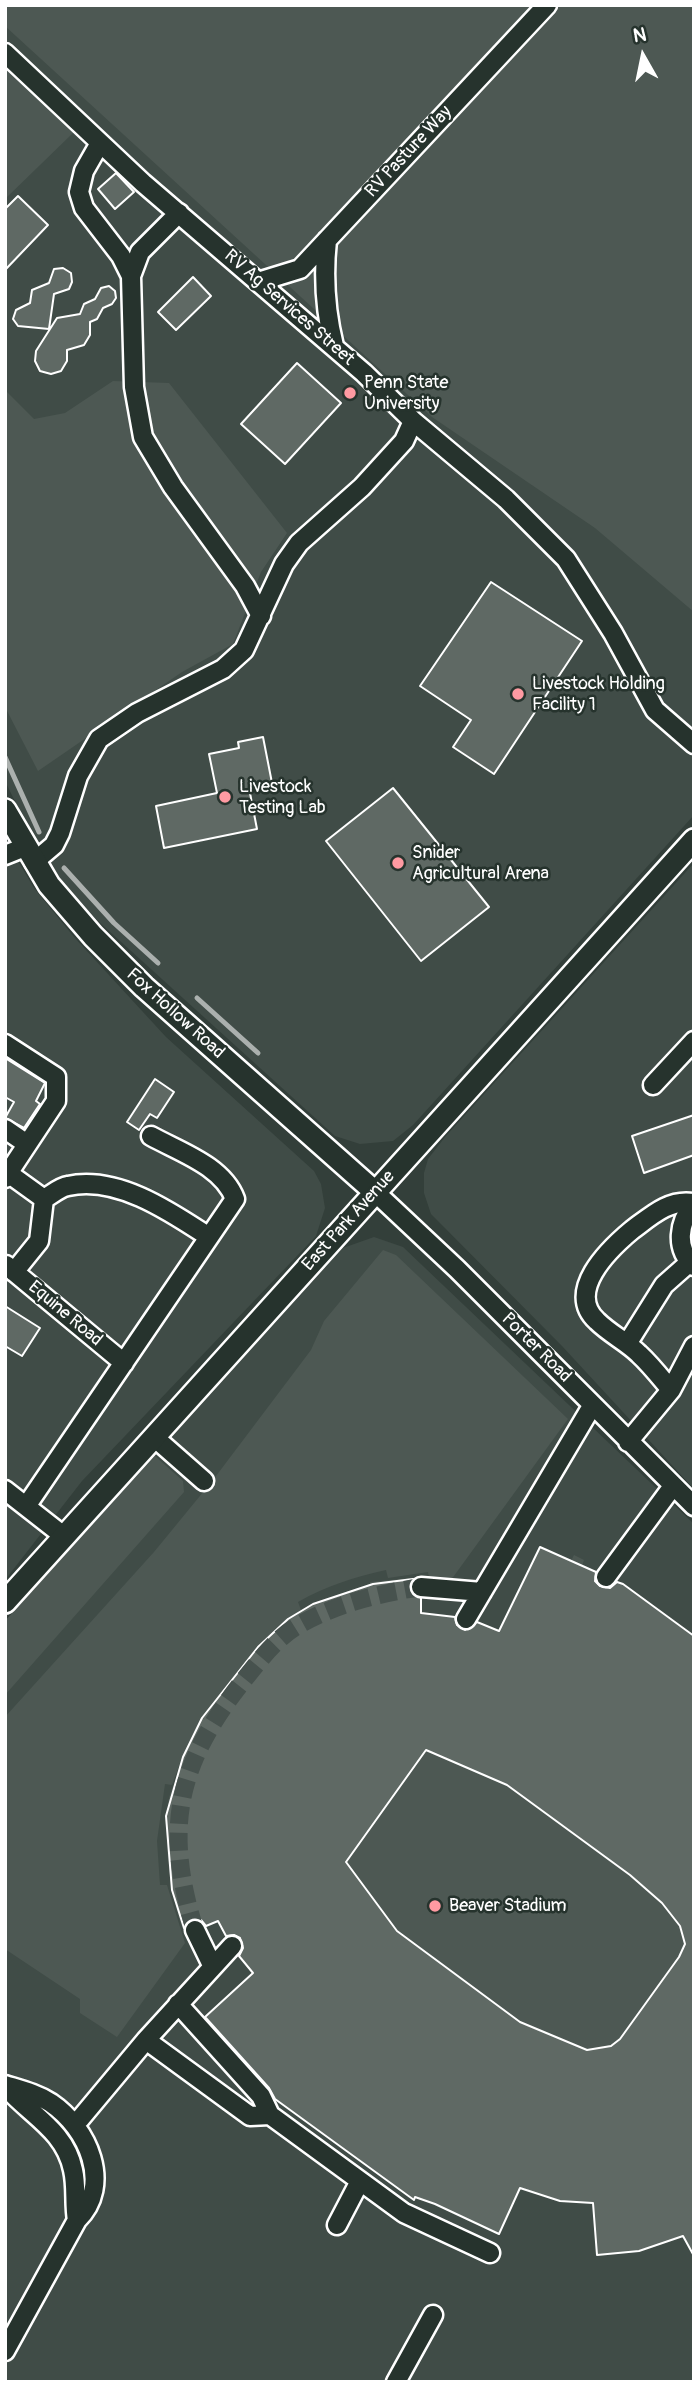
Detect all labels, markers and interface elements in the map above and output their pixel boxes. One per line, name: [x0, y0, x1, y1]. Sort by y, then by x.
north arrow: [608, 21, 678, 91]
text: N: [631, 22, 648, 48]
street label: RV Pasture Way: [361, 102, 457, 202]
street label: RV Ag Services Street: [219, 246, 359, 370]
place label: Penn State University: [364, 372, 448, 414]
marker: Penn State University: [342, 385, 358, 401]
place label: Livestock Holding Facility 1: [532, 673, 665, 716]
marker: Livestock Holding Facility 1: [510, 686, 526, 702]
place label: Livestock Testing Lab: [239, 776, 326, 818]
marker: Livestock Testing Lab: [217, 789, 233, 805]
place label: Snider Agricultural Arena: [412, 842, 549, 884]
marker: Snider Agricultural Arena: [390, 855, 406, 871]
street label: Fox Hollow Road: [121, 964, 229, 1064]
street label: East Park Avenue: [298, 1166, 400, 1276]
street label: Equine Road: [24, 1277, 106, 1351]
street label: Porter Road: [497, 1309, 575, 1387]
place label: Beaver Stadium: [449, 1895, 566, 1917]
marker: Beaver Stadium: [427, 1898, 443, 1914]

